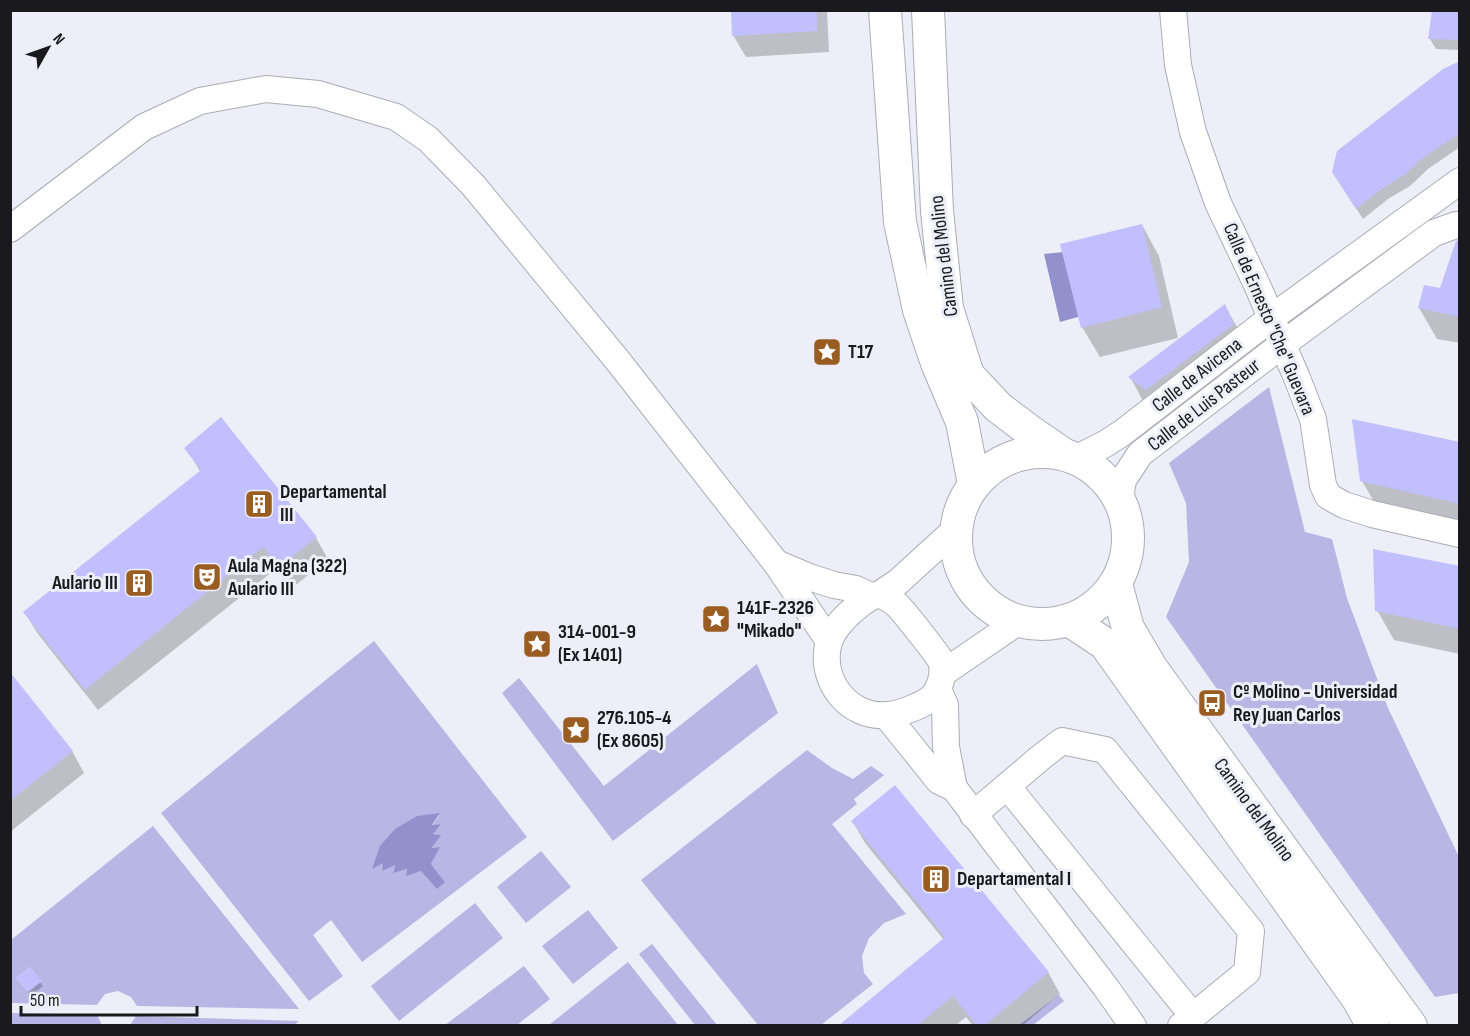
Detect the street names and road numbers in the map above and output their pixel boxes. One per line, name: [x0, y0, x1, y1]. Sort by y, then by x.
street label: Camino del Molino: [925, 194, 963, 318]
street label: Calle de Ernesto "Che" Guevara: [1218, 219, 1320, 419]
street label: Calle de Avicena: [1147, 333, 1247, 417]
street label: Calle de Luis Pasteur: [1143, 353, 1265, 456]
street label: Camino del Molino: [1208, 754, 1300, 866]

